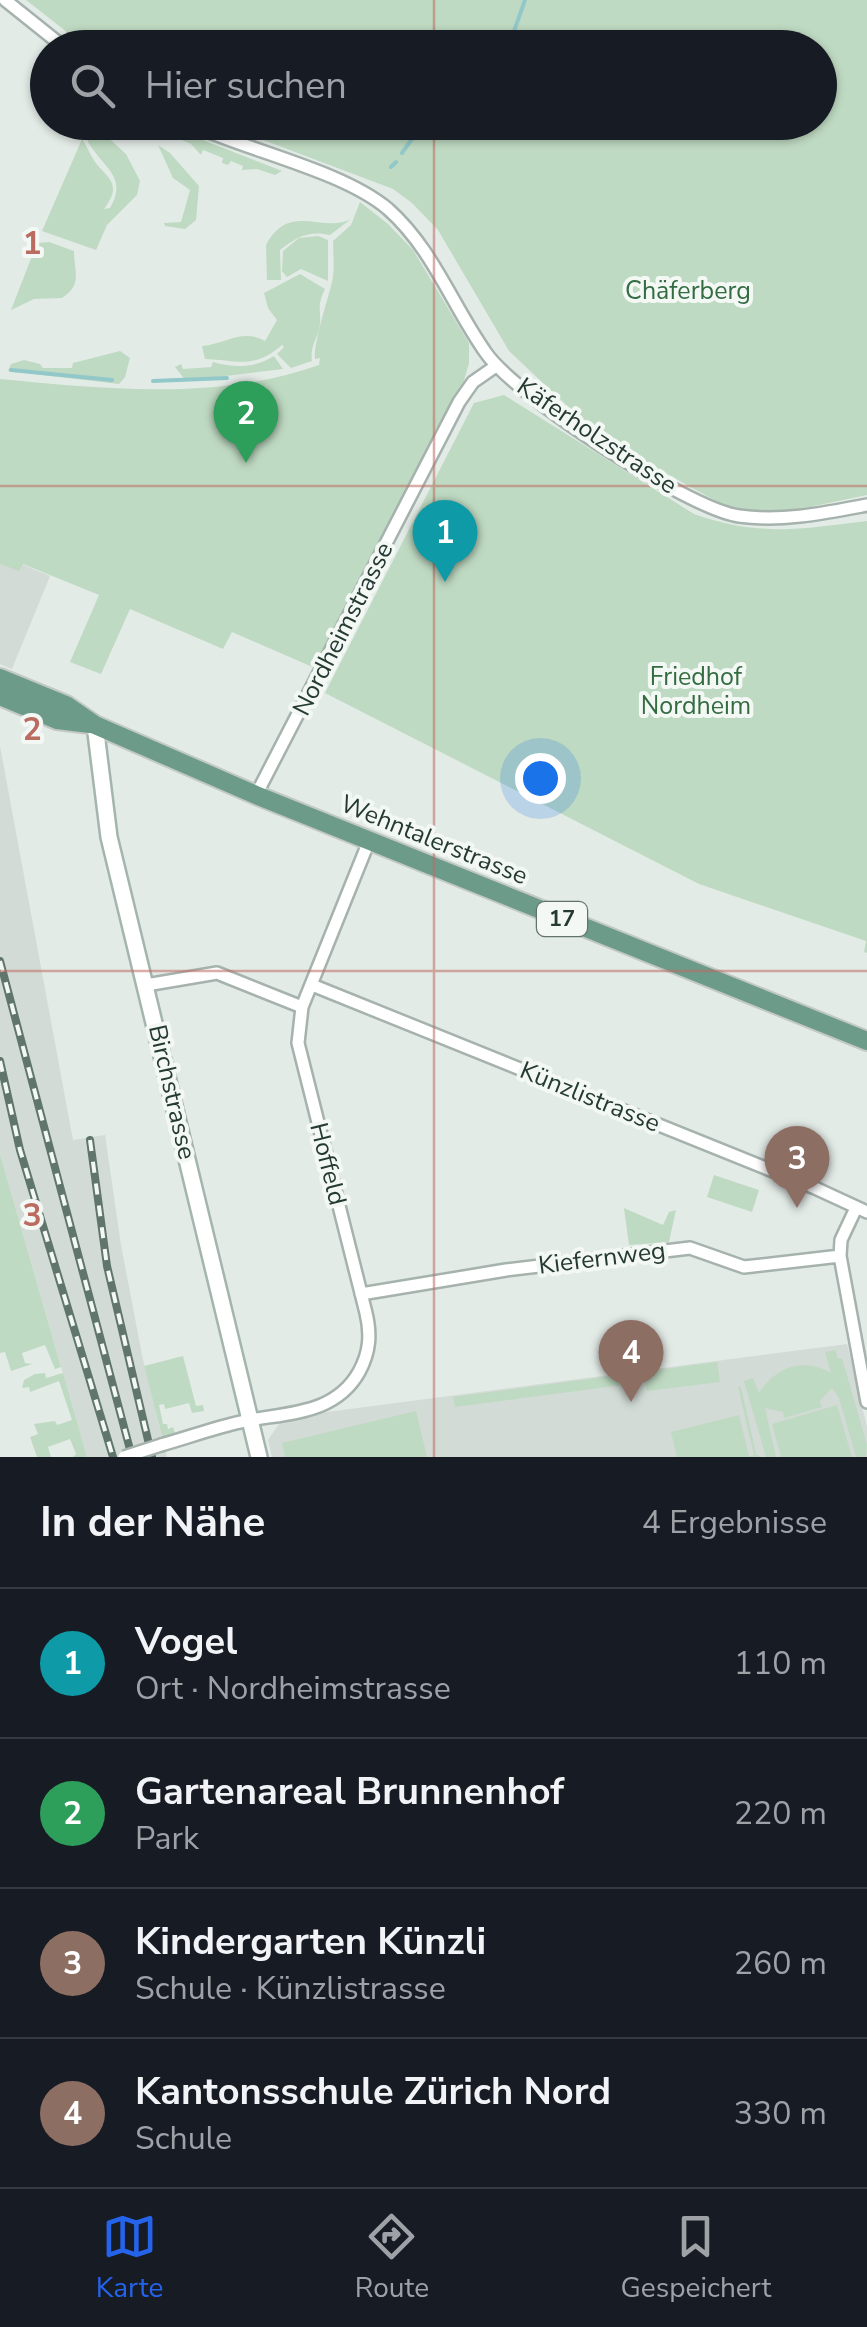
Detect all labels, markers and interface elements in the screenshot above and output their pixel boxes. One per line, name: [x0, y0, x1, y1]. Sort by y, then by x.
search box: [30, 30, 837, 140]
icon: search: [65, 58, 120, 113]
text: Hier suchen: [145, 60, 347, 111]
text: 1: [22, 222, 42, 265]
park label: Chäferberg: [625, 274, 751, 308]
street label: Käferholzstrasse: [510, 370, 684, 502]
pin: 2: [214, 380, 278, 463]
pin: 1: [412, 500, 478, 582]
street label: Nordheimstrasse: [285, 536, 401, 722]
park label: Friedhof Nordheim: [641, 660, 751, 723]
text: 2: [22, 708, 42, 751]
your location: [515, 753, 566, 804]
street label: Wehntalerstrasse: [335, 787, 533, 893]
road number: 17: [537, 902, 587, 936]
street label: Birchstrasse: [140, 1021, 204, 1163]
street label: Künzlistrasse: [515, 1053, 665, 1141]
street label: Hoffeld: [301, 1119, 355, 1209]
pin: 3: [764, 1126, 830, 1208]
text: 3: [22, 1194, 42, 1237]
street label: Kiefernweg: [536, 1233, 668, 1283]
pin: 4: [598, 1320, 664, 1402]
text: In der Nähe: [40, 1494, 265, 1551]
text: 4 Ergebnisse: [642, 1501, 827, 1544]
text: Vogel: [135, 1616, 237, 1667]
text: 1: [63, 1642, 82, 1685]
text: 110 m: [734, 1642, 827, 1685]
text: Ort · Nordheimstrasse: [135, 1667, 451, 1710]
text: Gartenareal Brunnenhof: [135, 1766, 564, 1817]
text: 2: [63, 1792, 82, 1835]
text: 220 m: [734, 1792, 827, 1835]
text: Park: [135, 1817, 199, 1860]
text: Kindergarten Künzli: [135, 1916, 486, 1967]
text: 3: [63, 1942, 82, 1985]
text: 260 m: [734, 1942, 827, 1985]
text: Schule · Künzlistrasse: [135, 1967, 446, 2010]
text: Kantonsschule Zürich Nord: [135, 2066, 611, 2117]
text: 4: [63, 2092, 82, 2135]
text: 330 m: [734, 2092, 827, 2135]
text: Schule: [135, 2117, 232, 2160]
tab: Karte: [96, 2209, 163, 2307]
tab: Route: [355, 2209, 429, 2307]
tab: Gespeichert: [621, 2209, 771, 2307]

